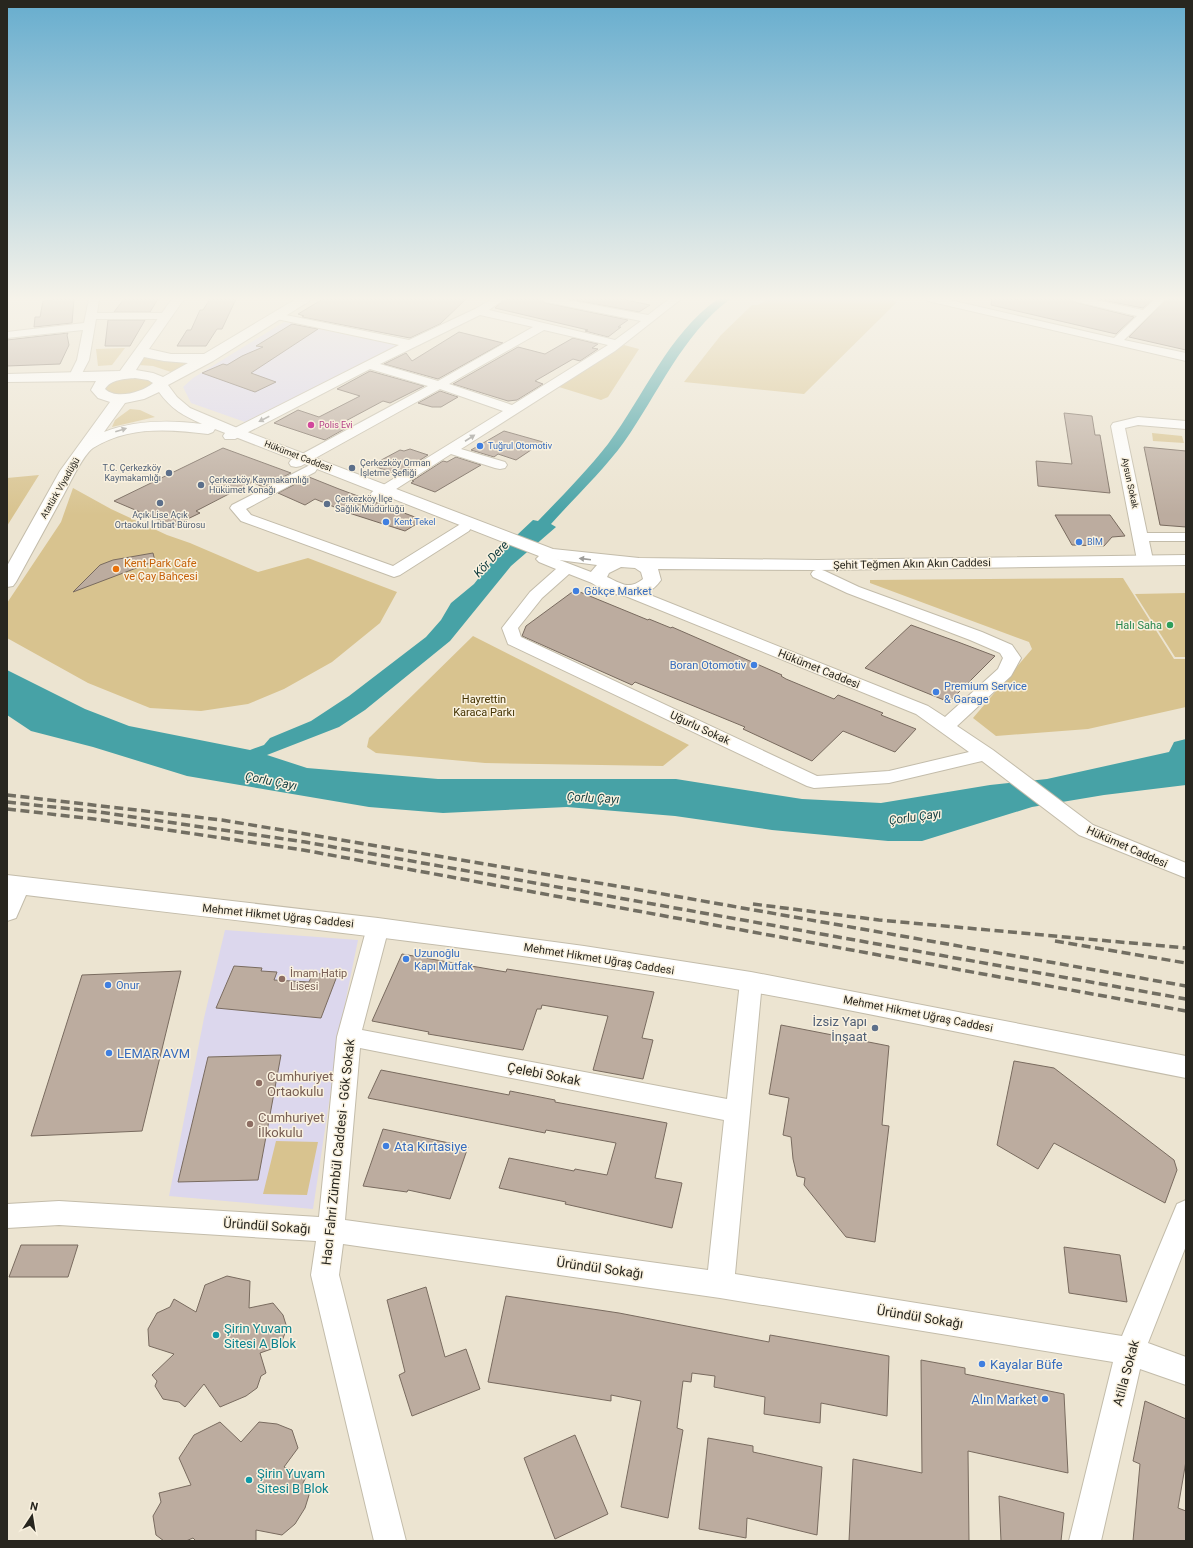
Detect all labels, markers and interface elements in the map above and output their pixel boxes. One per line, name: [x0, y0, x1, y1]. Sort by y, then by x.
one-way arrow: [258, 416, 270, 423]
marker: Polis Evi: [306, 420, 316, 430]
place label: Polis Evi: [319, 420, 353, 430]
one-way arrow: [115, 427, 127, 433]
one-way arrow: [464, 434, 476, 441]
street label: Hükümet Caddesi: [263, 439, 333, 473]
marker: Tuğrul Otomotiv: [475, 441, 485, 451]
place label: Tuğrul Otomotiv: [488, 441, 553, 451]
street label: Atatürk Viyadüğü: [39, 456, 81, 520]
street label: Aysun Sokak: [1120, 457, 1140, 510]
place label: Çerkezköy Orman İşletme Şefliği: [360, 458, 431, 478]
place label: T.C. Çerkezköy Kaymakamlığı: [102, 463, 162, 483]
marker: Çerkezköy Orman İşletme Şefliği: [347, 463, 357, 473]
marker: T.C. Çerkezköy Kaymakamlığı: [164, 468, 174, 478]
place label: Çerkezköy Kaymakamlığı Hükümet Konağı: [209, 475, 309, 495]
marker: Çerkezköy Kaymakamlığı Hükümet Konağı: [196, 480, 206, 490]
place label: Çerkezköy İlçe Sağlık Müdürlüğü: [335, 494, 405, 514]
marker: Açık Lise Açık Ortaokul İrtibat Bürosu: [155, 498, 165, 508]
marker: Çerkezköy İlçe Sağlık Müdürlüğü: [322, 499, 332, 509]
place label: Açık Lise Açık Ortaokul İrtibat Bürosu: [115, 510, 205, 530]
marker: Kent Tekel: [381, 517, 391, 527]
place label: Kent Tekel: [394, 517, 435, 527]
marker: BİM: [1074, 537, 1084, 547]
place label: BİM: [1087, 537, 1103, 547]
water label: Kör Dere: [471, 538, 511, 580]
one-way arrow: [578, 555, 591, 562]
street label: Şehit Teğmen Akın Akın Caddesi: [833, 556, 991, 572]
place label: Kent Park Cafe ve Çay Bahçesi: [124, 557, 198, 583]
marker: Kent Park Cafe ve Çay Bahçesi: [111, 564, 121, 574]
place label: Gökçe Market: [584, 585, 652, 598]
marker: Gökçe Market: [571, 586, 581, 596]
place label: Halı Saha: [1115, 619, 1162, 632]
marker: Halı Saha: [1165, 620, 1175, 630]
street label: Hükümet Caddesi: [776, 647, 862, 691]
place label: Boran Otomotiv: [670, 659, 747, 672]
marker: Boran Otomotiv: [749, 660, 759, 670]
place label: Premium Service & Garage: [944, 680, 1027, 706]
marker: Premium Service & Garage: [931, 687, 941, 697]
park label: Hayrettin Karaca Parkı: [453, 693, 515, 719]
street label: Uğurlu Sokak: [668, 708, 732, 748]
water label: Çorlu Çayı: [244, 769, 298, 793]
water label: Çorlu Çayı: [566, 790, 620, 806]
water label: Çorlu Çayı: [888, 806, 942, 828]
street label: Hükümet Caddesi: [1085, 823, 1169, 871]
street label: Mehmet Hikmet Uğraş Caddesi: [202, 902, 354, 930]
street label: Mehmet Hikmet Uğraş Caddesi: [523, 941, 675, 977]
place label: Uzunoğlu Kapı Mutfak: [414, 947, 474, 973]
marker: Uzunoğlu Kapı Mutfak: [401, 954, 411, 964]
place label: İmam Hatip Lisesi: [290, 967, 347, 993]
marker: İmam Hatip Lisesi: [277, 974, 287, 984]
place label: Onur: [116, 979, 140, 992]
marker: Onur: [103, 980, 113, 990]
street label: Mehmet Hikmet Uğraş Caddesi: [842, 993, 994, 1035]
place label: İzsiz Yapı İnşaat: [813, 1014, 867, 1044]
marker: İzsiz Yapı İnşaat: [870, 1023, 880, 1033]
street label: Hacı Fahri Zümbül Caddesi - Gök Sokak: [319, 1038, 357, 1266]
place label: LEMAR AVM: [117, 1046, 190, 1061]
marker: LEMAR AVM: [104, 1048, 114, 1058]
street label: Çelebi Sokak: [506, 1060, 582, 1089]
place label: Cumhuriyet Ortaokulu: [267, 1069, 333, 1099]
marker: Cumhuriyet Ortaokulu: [254, 1078, 264, 1088]
place label: Cumhuriyet İlkokulu: [258, 1110, 324, 1140]
marker: Cumhuriyet İlkokulu: [245, 1119, 255, 1129]
place label: Ata Kırtasiye: [394, 1139, 467, 1154]
marker: Ata Kırtasiye: [381, 1141, 391, 1151]
street label: Üründül Sokağı: [223, 1215, 311, 1237]
street label: Üründül Sokağı: [556, 1254, 644, 1282]
street label: Üründül Sokağı: [876, 1303, 964, 1331]
place label: Şirin Yuvam Sitesi A Blok: [224, 1321, 297, 1351]
marker: Şirin Yuvam Sitesi A Blok: [211, 1330, 221, 1340]
street label: Atilla Sokak: [1110, 1338, 1142, 1408]
place label: Kayalar Büfe: [990, 1357, 1063, 1372]
marker: Kayalar Büfe: [977, 1359, 987, 1369]
place label: Alın Market: [971, 1392, 1037, 1407]
marker: Alın Market: [1040, 1394, 1050, 1404]
place label: Şirin Yuvam Sitesi B Blok: [257, 1466, 329, 1496]
marker: Şirin Yuvam Sitesi B Blok: [244, 1475, 254, 1485]
north arrow: [12, 1496, 52, 1536]
text: N: [29, 1500, 39, 1514]

